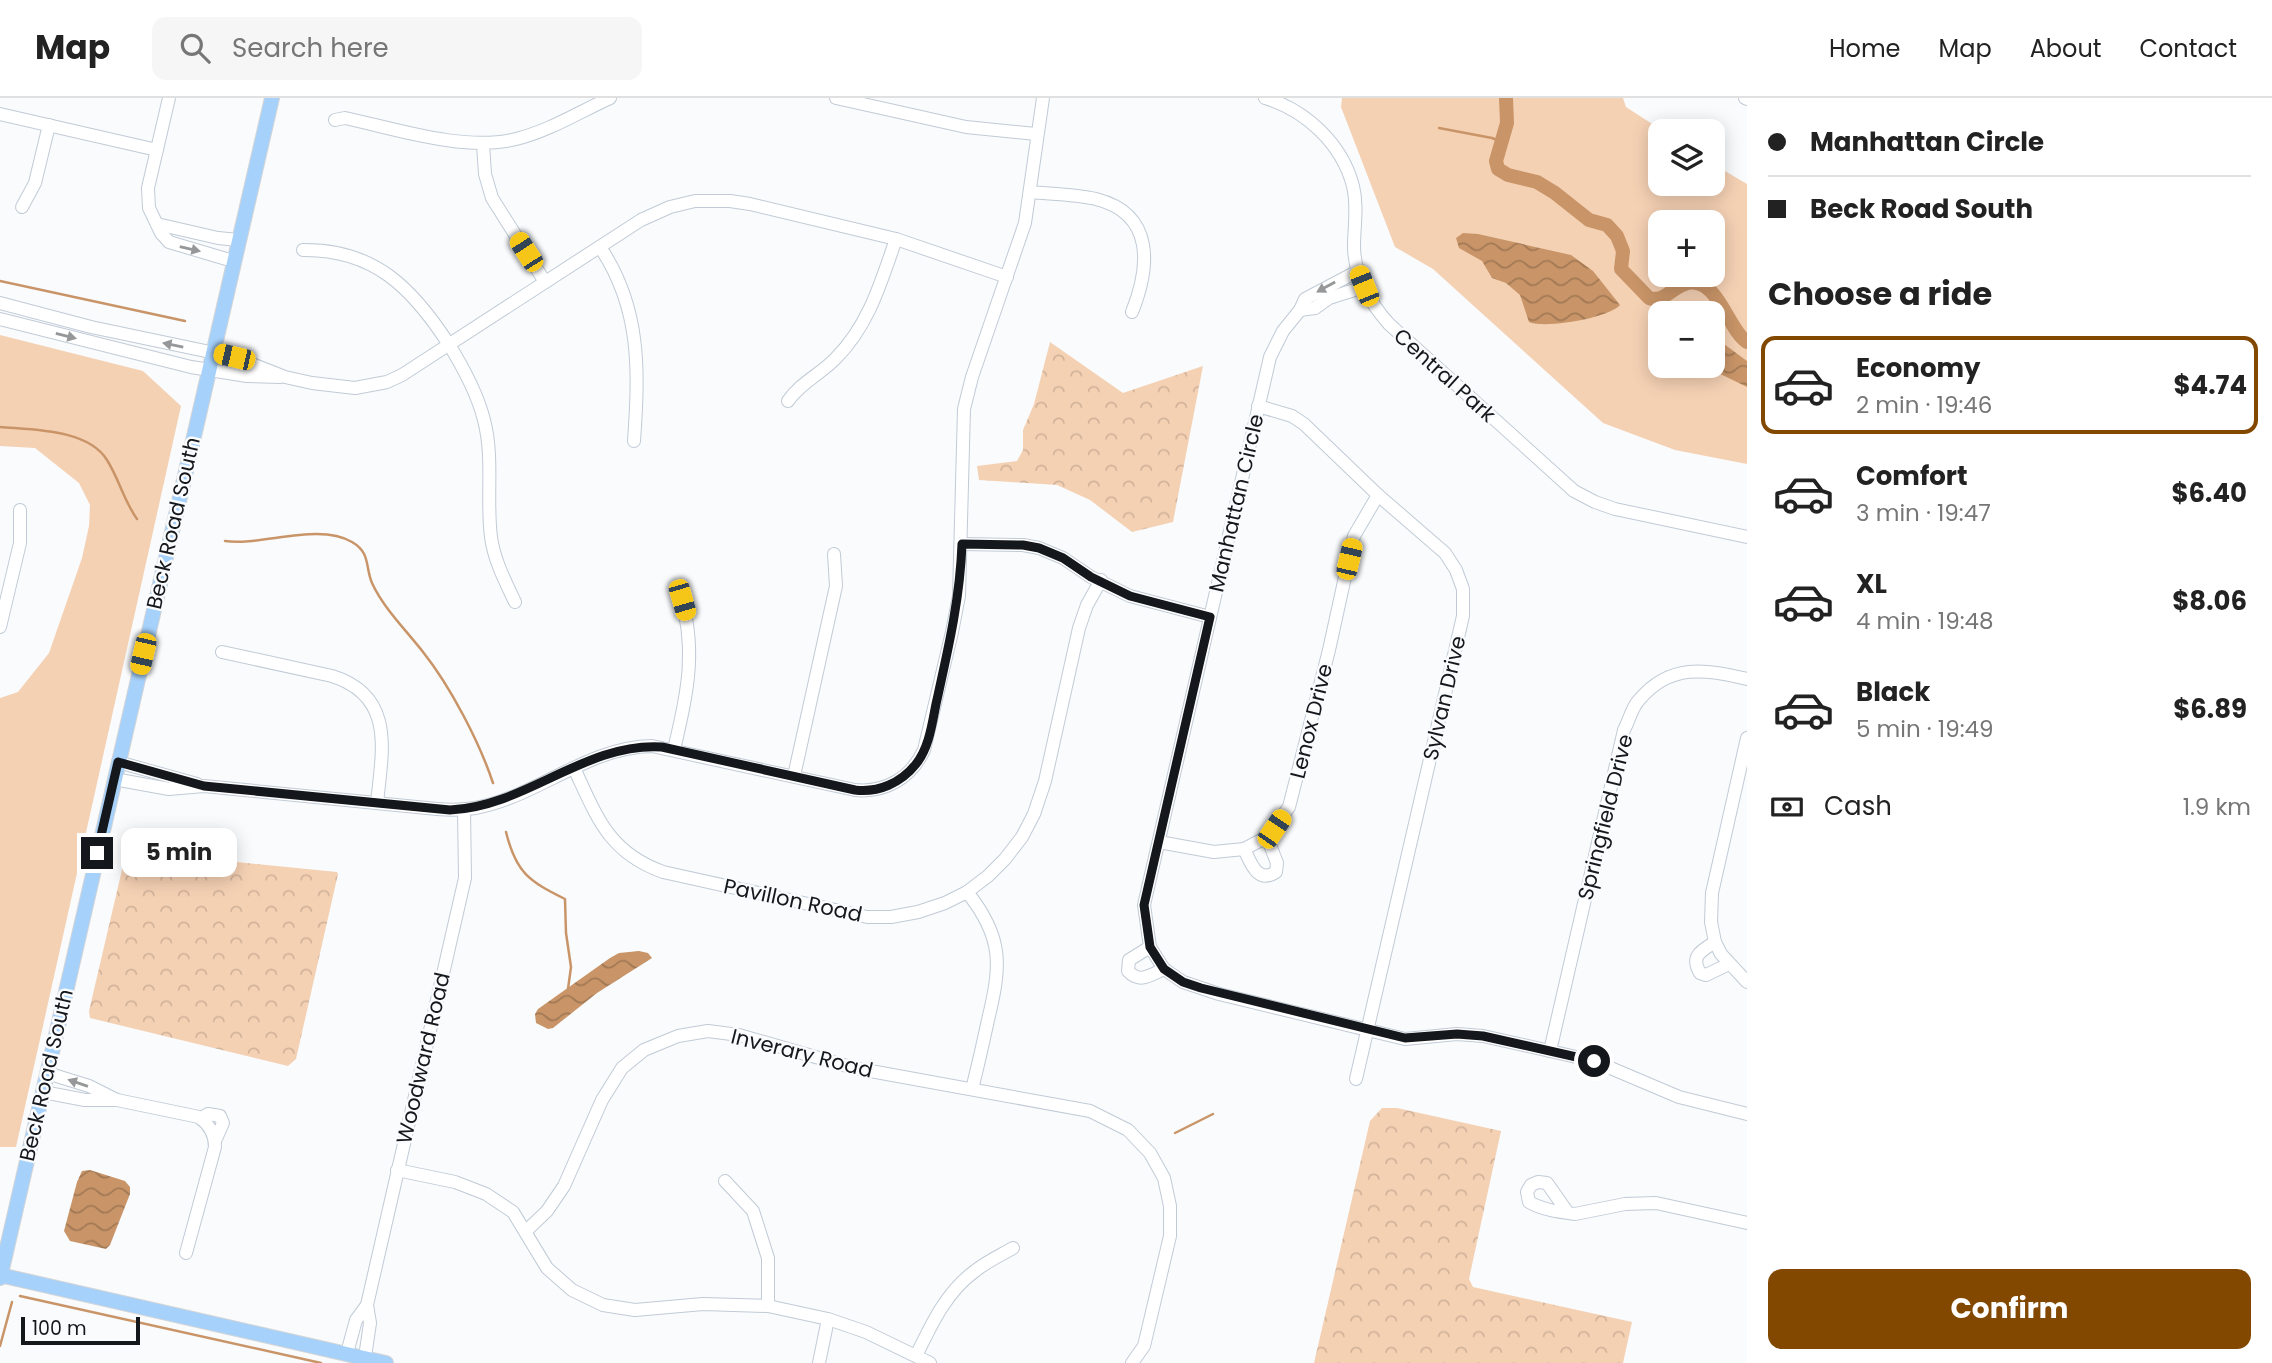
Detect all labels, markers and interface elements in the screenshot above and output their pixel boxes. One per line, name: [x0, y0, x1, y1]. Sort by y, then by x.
search box: [152, 17, 642, 80]
text: Map: [35, 24, 110, 71]
icon: search: [176, 29, 214, 67]
text: Search here: [232, 30, 389, 66]
text: Home: [1829, 32, 1901, 65]
text: Map: [1939, 32, 1992, 65]
text: About: [2030, 32, 2101, 65]
text: Contact: [2139, 32, 2237, 65]
map controls: [1648, 119, 1725, 378]
button: layers: [1648, 119, 1725, 196]
text: Manhattan Circle: [1810, 124, 2044, 160]
text: Beck Road South: [1810, 191, 2033, 227]
button: +: [1648, 210, 1725, 287]
car: [506, 229, 547, 275]
one-way arrow: [179, 244, 201, 255]
car: [1347, 263, 1382, 309]
text: Choose a ride: [1768, 271, 1992, 316]
one-way arrow: [1316, 281, 1335, 293]
button: −: [1648, 301, 1725, 378]
street label: Central Park: [1388, 321, 1502, 429]
one-way arrow: [55, 331, 77, 342]
one-way arrow: [162, 339, 184, 350]
car: [212, 342, 257, 372]
text: Economy: [1856, 350, 1980, 386]
icon: car: [1772, 354, 1835, 417]
text: $4.74: [2173, 367, 2247, 403]
text: 2 min · 19:46: [1856, 389, 1992, 421]
street label: Manhattan Circle: [1201, 411, 1271, 595]
street label: Beck Road South: [139, 434, 207, 612]
text: Comfort: [1856, 458, 1968, 494]
icon: car: [1772, 462, 1835, 525]
text: $6.40: [2171, 475, 2247, 511]
text: 3 min · 19:47: [1856, 497, 1991, 529]
car: [1335, 536, 1364, 582]
text: XL: [1856, 566, 1887, 602]
icon: car: [1772, 570, 1835, 633]
car: [667, 577, 698, 623]
text: $8.06: [2172, 583, 2247, 619]
text: 4 min · 19:48: [1856, 605, 1994, 637]
car: [129, 631, 158, 677]
street label: Sylvan Drive: [1416, 633, 1472, 763]
street label: Lenox Drive: [1283, 661, 1339, 781]
text: Black: [1856, 674, 1930, 710]
icon: car: [1772, 678, 1835, 741]
text: $6.89: [2173, 691, 2247, 727]
text: 5 min · 19:49: [1856, 713, 1994, 745]
street label: Springfield Drive: [1570, 731, 1640, 903]
icon: cash: [1768, 788, 1806, 826]
text: Cash: [1824, 788, 1892, 824]
text: 1.9 km: [2183, 791, 2251, 823]
car: [1254, 806, 1295, 852]
callout: 5 min: [122, 828, 237, 878]
text: 5 min: [146, 836, 212, 868]
route end: [81, 837, 113, 869]
street label: Pavillon Road: [721, 871, 865, 929]
street label: Woodward Road: [389, 969, 457, 1147]
street label: Beck Road South: [12, 986, 80, 1164]
street label: Inverary Road: [728, 1021, 876, 1085]
route start: [1578, 1045, 1610, 1077]
one-way arrow: [67, 1077, 88, 1088]
button: Confirm: [1768, 1269, 2251, 1349]
scale bar: [21, 1314, 140, 1346]
text: 100 m: [32, 1315, 87, 1342]

